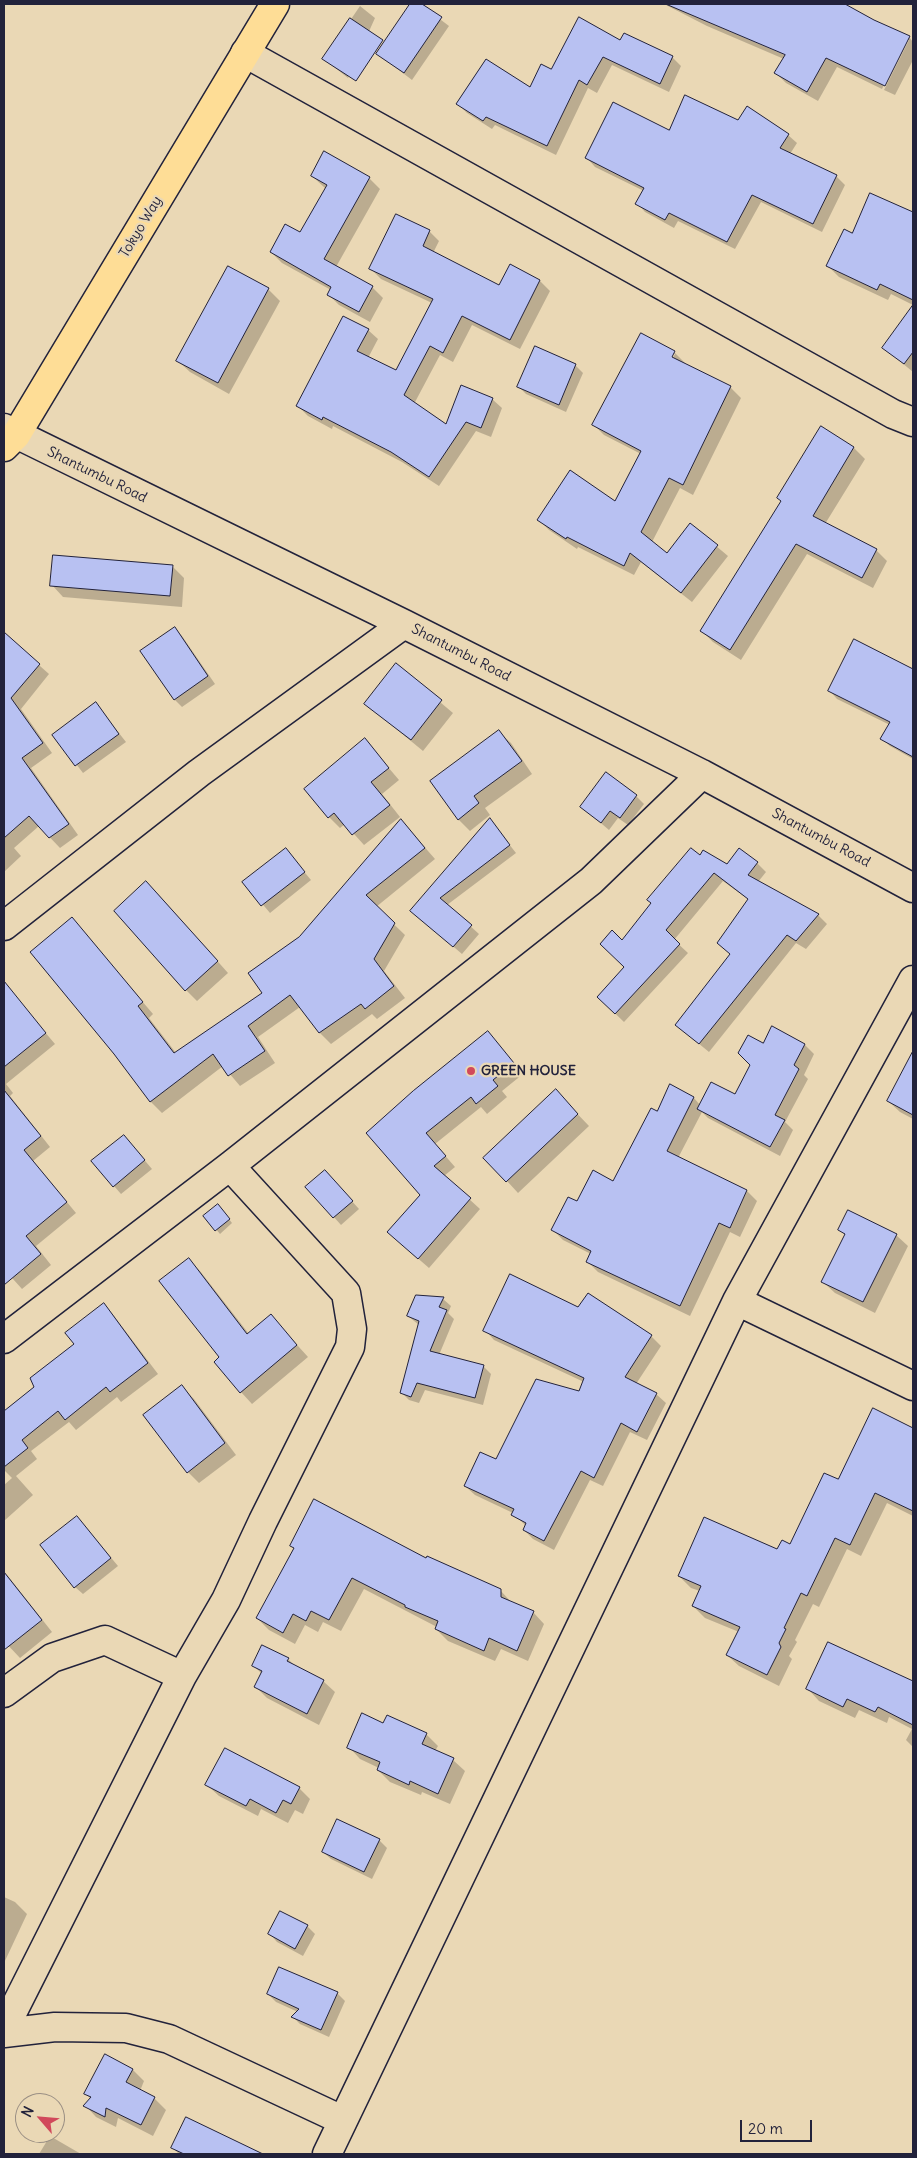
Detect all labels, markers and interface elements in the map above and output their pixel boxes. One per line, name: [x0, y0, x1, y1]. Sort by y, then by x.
street label: Tokyo Way: [116, 193, 166, 261]
street label: Shantumbu Road: [44, 444, 150, 506]
street label: Shantumbu Road: [409, 621, 513, 685]
street label: Shantumbu Road: [769, 805, 873, 871]
place label: GREEN HOUSE: [481, 1063, 576, 1079]
marker: GREEN HOUSE: [465, 1065, 477, 1077]
north arrow: [15, 2093, 65, 2143]
text: N: [17, 2103, 38, 2120]
scale bar: [742, 2110, 814, 2142]
text: 20 m: [748, 2119, 783, 2138]

